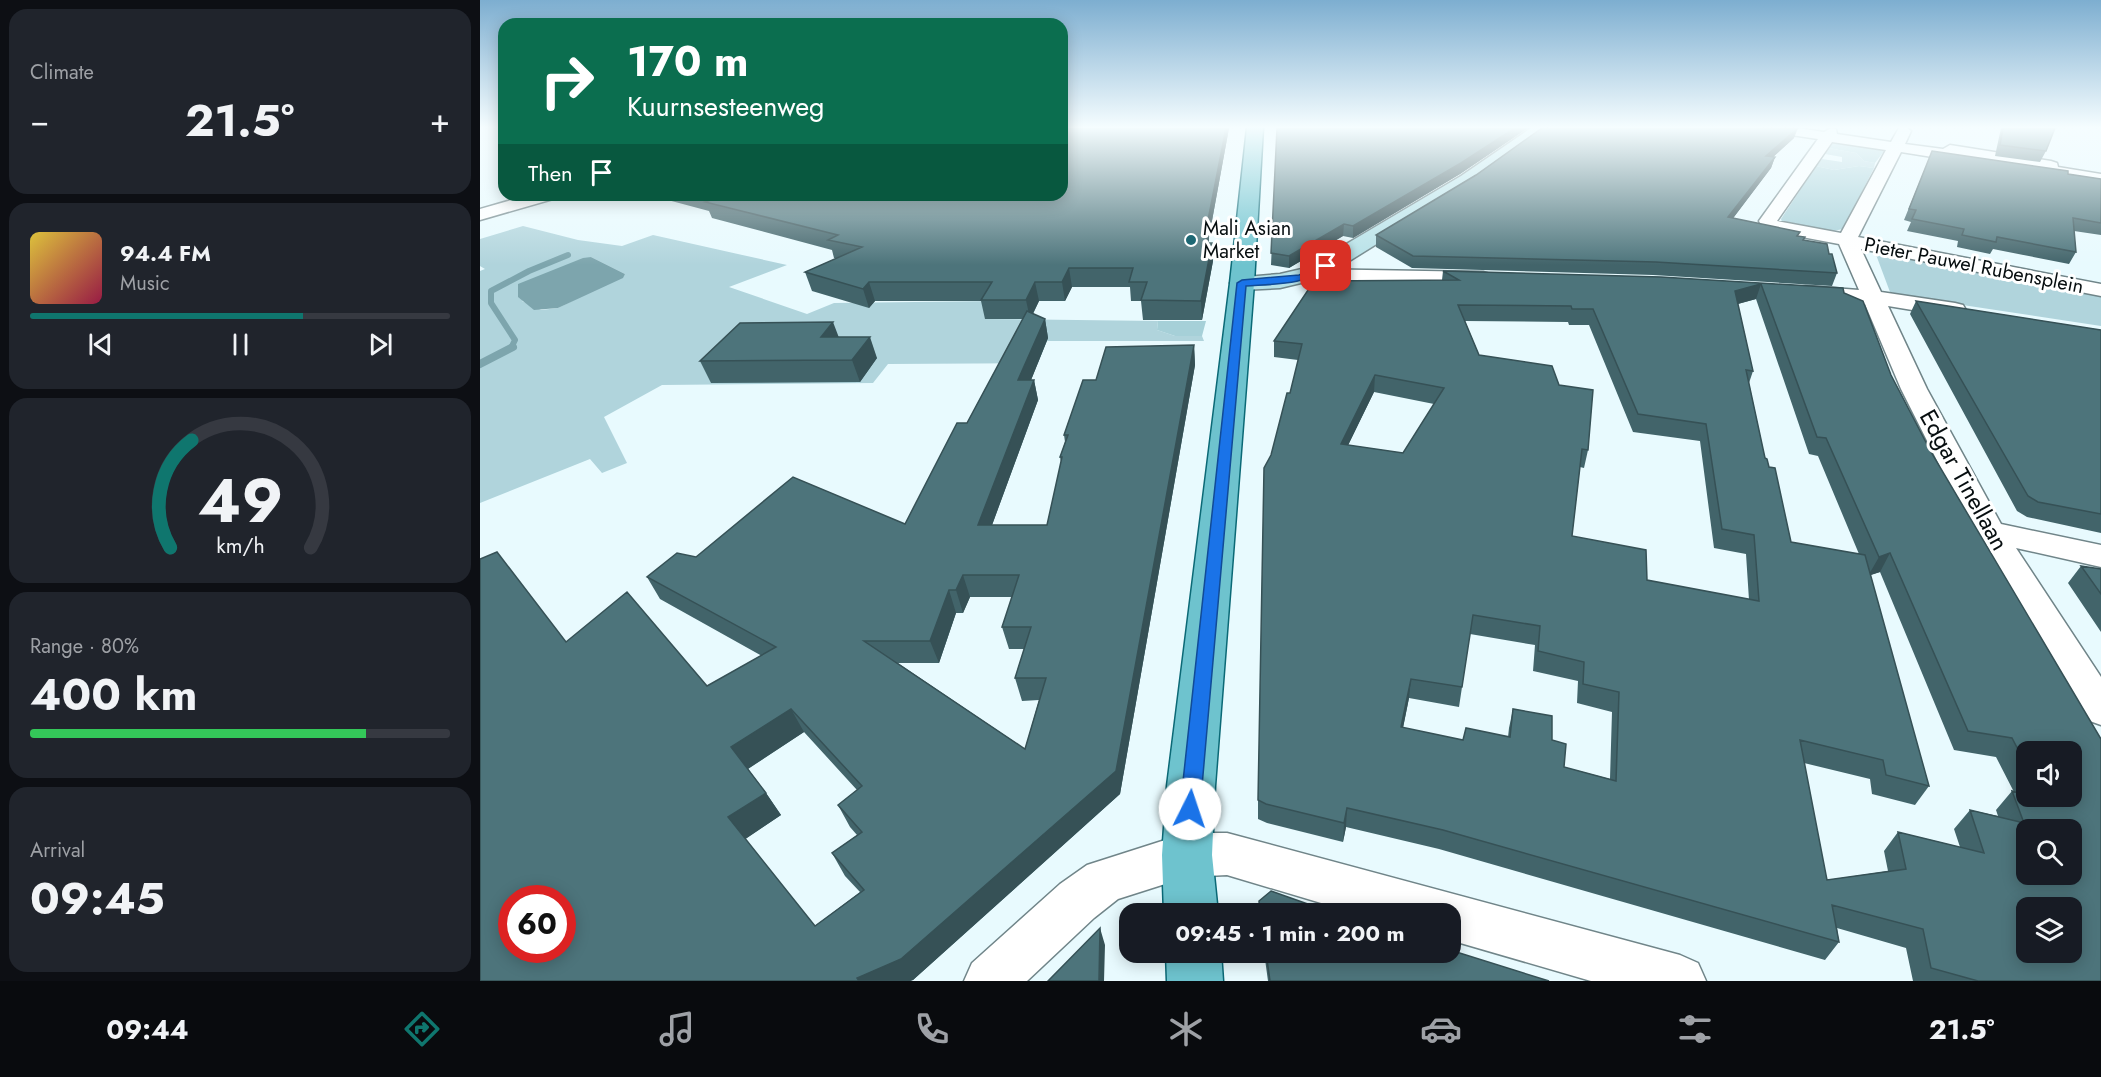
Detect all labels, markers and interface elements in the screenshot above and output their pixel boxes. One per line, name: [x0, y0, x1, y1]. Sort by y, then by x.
text: 170 m: [627, 31, 749, 92]
icon: right: [528, 42, 606, 120]
text: Climate: [30, 58, 94, 87]
text: Kuurnsesteenweg: [627, 87, 824, 126]
text: 21.5°: [185, 88, 294, 153]
text: −: [30, 97, 49, 144]
text: +: [430, 97, 450, 144]
icon: arrive: [585, 156, 618, 189]
text: Then: [528, 157, 573, 189]
place label: Mali Asian Market: [1203, 214, 1291, 266]
street label: Pieter Pauwel Rubensplein: [1862, 230, 2086, 301]
marker: Mali Asian Market: [1184, 233, 1198, 247]
text: 94.4 FM: [120, 237, 211, 269]
pin: [1300, 240, 1351, 291]
icon: arrive: [1309, 249, 1342, 282]
text: Music: [120, 269, 170, 298]
icon: previous: [84, 328, 117, 361]
icon: pause: [224, 328, 257, 361]
icon: next: [364, 328, 397, 361]
street label: Edgar Tinellaan: [1911, 403, 2018, 557]
text: 49: [197, 455, 283, 545]
text: km/h: [216, 530, 264, 561]
text: Range · 80%: [30, 632, 139, 661]
text: 400 km: [30, 662, 197, 727]
map controls: [2016, 741, 2082, 963]
button: sound: [2016, 741, 2082, 807]
position arrow: [1158, 777, 1222, 841]
button: search: [2016, 819, 2082, 885]
text: Arrival: [30, 836, 85, 865]
text: 09:45: [30, 866, 165, 931]
speed limit sign: 60: [498, 885, 576, 963]
button: layers: [2016, 897, 2082, 963]
text: 09:45 · 1 min · 200 m: [1175, 917, 1405, 949]
icon: directions: [401, 1008, 443, 1050]
icon: music: [656, 1008, 698, 1050]
icon: phone: [911, 1008, 953, 1050]
icon: climate: [1165, 1008, 1207, 1050]
icon: car: [1420, 1008, 1462, 1050]
icon: filters: [1674, 1008, 1716, 1050]
text: 09:44: [106, 1010, 189, 1049]
text: 21.5°: [1929, 1010, 1995, 1049]

